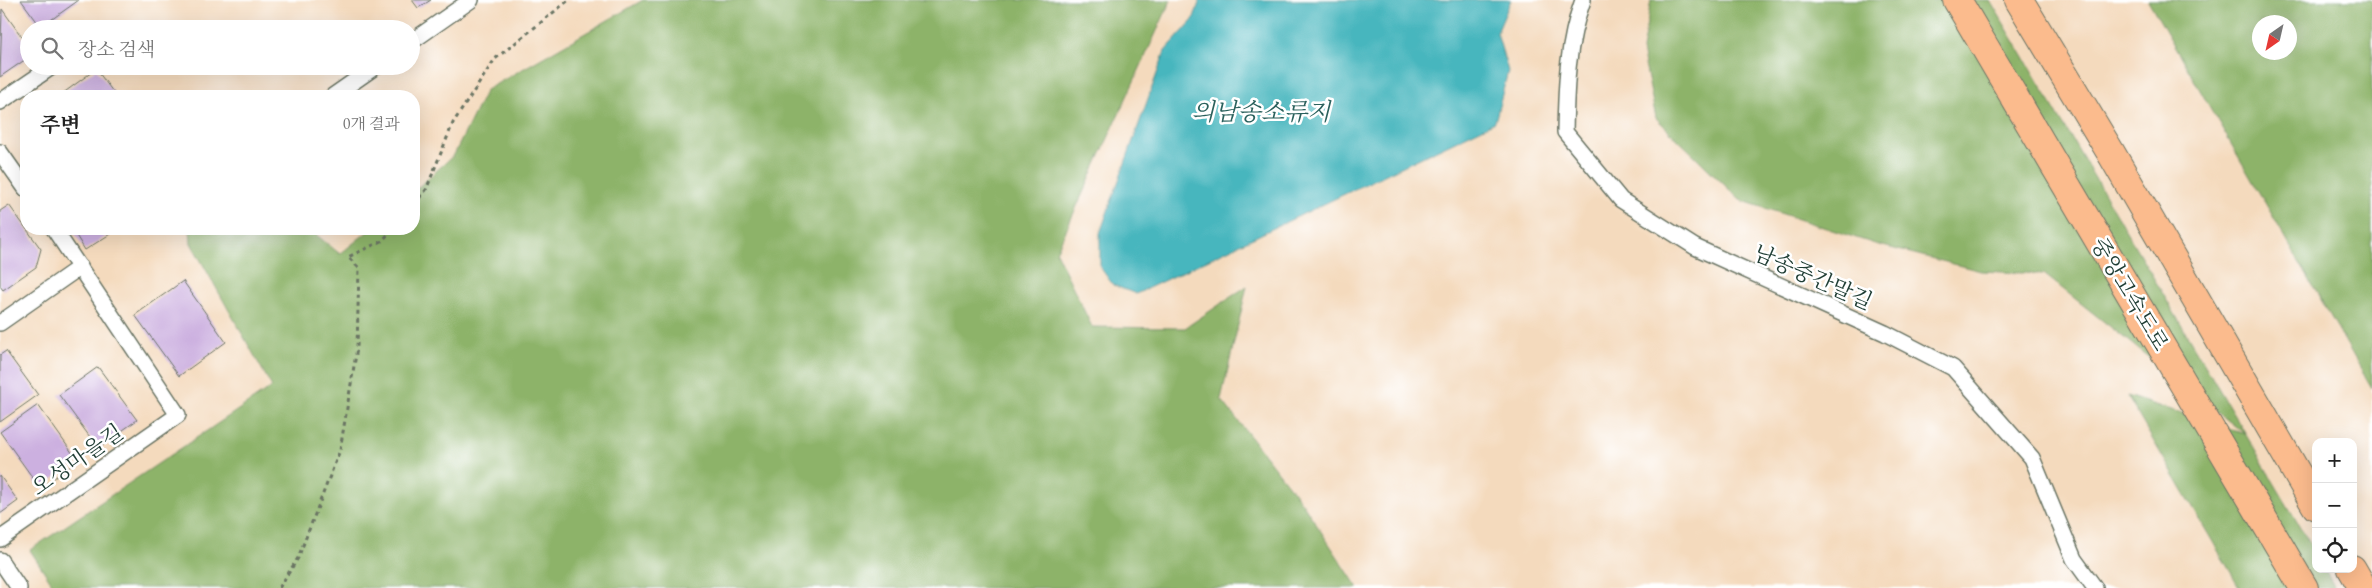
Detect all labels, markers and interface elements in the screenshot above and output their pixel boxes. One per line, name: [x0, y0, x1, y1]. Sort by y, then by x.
north arrow: [2252, 15, 2297, 60]
search box: [20, 20, 420, 75]
icon: search: [38, 34, 66, 62]
text: 장소 검색: [78, 37, 155, 62]
water label: 의남송소류지: [1191, 96, 1332, 127]
text: 주변: [40, 111, 81, 138]
text: 0개 결과: [343, 113, 400, 134]
street label: 중앙고속도로: [2085, 232, 2175, 356]
street label: 남송중간말길: [1749, 238, 1877, 316]
street label: 오성마을길: [25, 418, 129, 502]
map controls: [2312, 438, 2357, 573]
button: +: [2312, 438, 2357, 483]
button: −: [2312, 483, 2357, 528]
button: locate: [2312, 528, 2357, 573]

